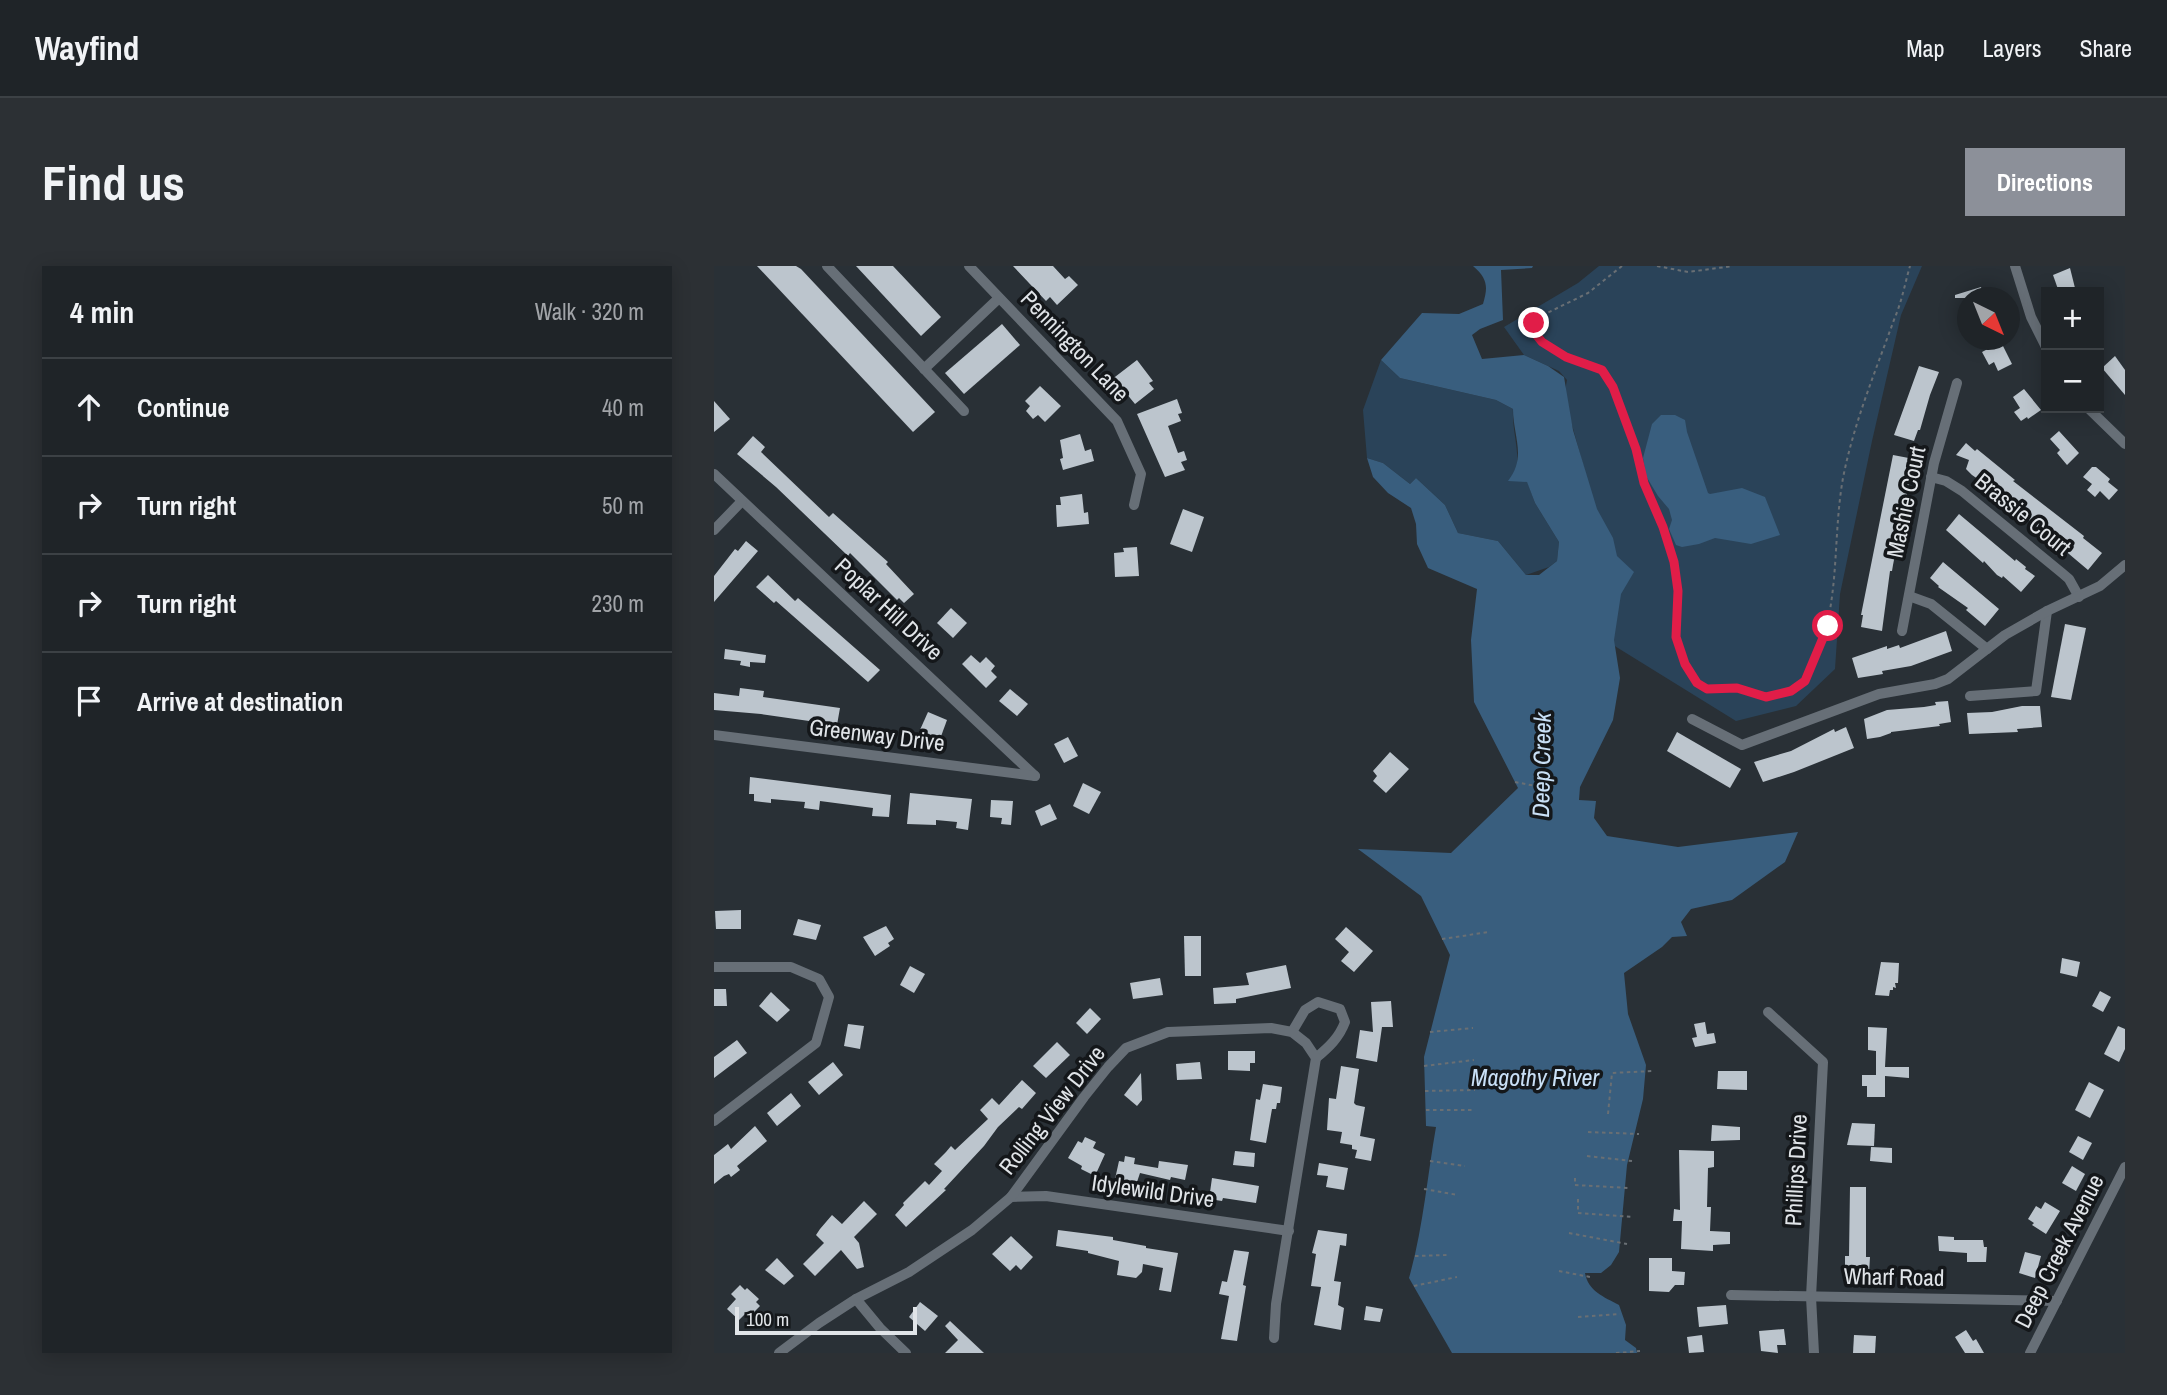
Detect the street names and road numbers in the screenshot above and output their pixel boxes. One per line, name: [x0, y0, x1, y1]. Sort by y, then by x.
street label: Pennington Lane: [1014, 283, 1136, 408]
street label: Mashie Court: [1879, 443, 1932, 560]
street label: Brassie Court: [1969, 465, 2078, 562]
street label: Poplar Hill Drive: [829, 550, 950, 667]
street label: Greenway Drive: [808, 711, 947, 758]
street label: Rolling View Drive: [991, 1039, 1112, 1181]
street label: Phillips Drive: [1777, 1113, 1814, 1227]
street label: Idylewild Drive: [1090, 1167, 1216, 1214]
street label: Deep Creek Avenue: [2006, 1169, 2111, 1333]
street label: Wharf Road: [1843, 1260, 1945, 1293]

